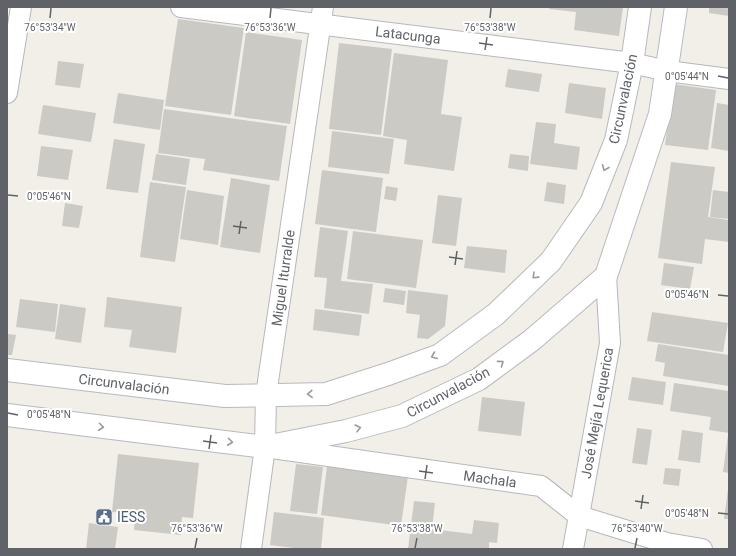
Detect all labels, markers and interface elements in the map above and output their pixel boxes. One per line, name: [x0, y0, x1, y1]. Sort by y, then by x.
text: 76°53'34"W: [24, 22, 76, 33]
text: 76°53'36"W: [244, 22, 296, 33]
text: 76°53'38"W: [464, 22, 516, 33]
street label: Latacunga: [374, 23, 442, 47]
street label: Circunvalación: [606, 53, 640, 145]
text: 0°05'44"N: [665, 71, 709, 82]
one-way arrow: [602, 164, 610, 171]
text: 0°05'46"N: [27, 191, 71, 202]
street label: Miguel Iturralde: [268, 229, 298, 327]
one-way arrow: [532, 271, 540, 279]
text: 0°05'46"N: [665, 289, 709, 300]
street label: José Mejía Lequerica: [578, 346, 616, 480]
one-way arrow: [431, 352, 438, 360]
one-way arrow: [496, 361, 503, 368]
street label: Circunvalación: [404, 363, 492, 421]
street label: Circunvalación: [78, 370, 170, 398]
one-way arrow: [307, 390, 313, 398]
text: 0°05'48"N: [27, 409, 71, 420]
one-way arrow: [98, 422, 104, 431]
one-way arrow: [355, 424, 361, 432]
one-way arrow: [227, 438, 233, 447]
street label: Machala: [462, 467, 518, 491]
public building icon: IESS: [94, 507, 114, 527]
text: 0°05'48"N: [665, 508, 709, 519]
place label: IESS: [117, 509, 145, 525]
text: 76°53'36"W: [171, 523, 223, 534]
text: 76°53'38"W: [391, 523, 443, 534]
text: 76°53'40"W: [611, 523, 663, 534]

